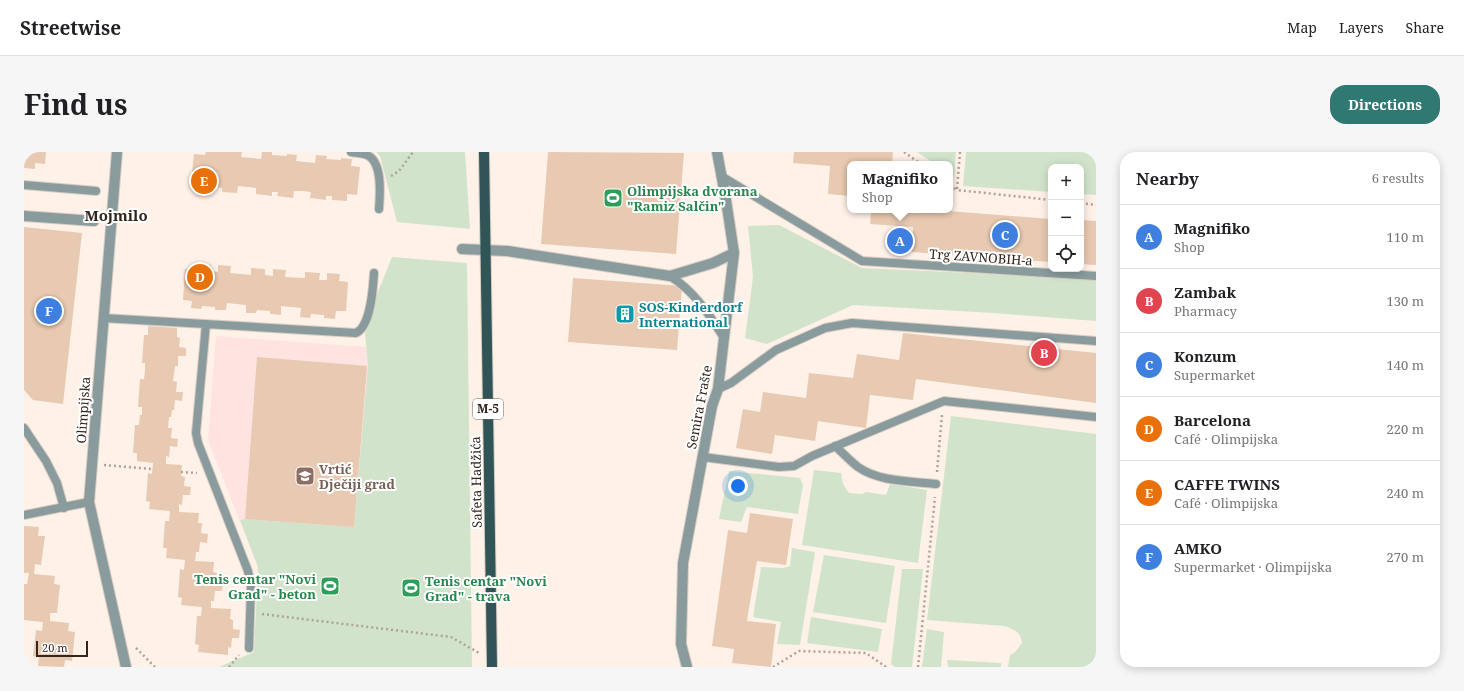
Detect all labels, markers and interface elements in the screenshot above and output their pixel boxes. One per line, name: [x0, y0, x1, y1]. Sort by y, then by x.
text: Streetwise: [20, 15, 121, 41]
text: Map: [1287, 18, 1317, 37]
text: Layers: [1339, 18, 1384, 37]
text: Share: [1406, 18, 1444, 37]
text: Find us: [24, 85, 128, 123]
button: Directions: [1330, 85, 1440, 124]
popup: [847, 161, 953, 213]
map controls: [1048, 164, 1084, 272]
button: +: [1048, 164, 1084, 200]
pin: E: [191, 166, 217, 196]
text: Nearby: [1136, 167, 1199, 190]
text: Magnifiko: [862, 168, 938, 188]
text: 6 results: [1372, 169, 1424, 187]
place label: Olimpijska dvorana "Ramiz Salčin": [627, 182, 758, 215]
sports icon: Olimpijska dvorana "Ramiz Salčin": [602, 187, 624, 209]
text: Shop: [862, 188, 893, 206]
button: −: [1048, 200, 1084, 236]
district label: Mojmilo: [84, 205, 148, 225]
text: Magnifiko: [1174, 218, 1250, 238]
pin: C: [992, 220, 1018, 250]
pin: A: [887, 226, 913, 256]
text: A: [1144, 228, 1154, 246]
text: 110 m: [1387, 228, 1424, 246]
button: locate: [1048, 236, 1084, 272]
text: Shop: [1174, 238, 1205, 256]
street label: Trg ZAVNOBIH-a: [929, 244, 1033, 270]
pin: D: [187, 262, 213, 292]
text: Zambak: [1174, 282, 1236, 302]
text: B: [1145, 292, 1153, 310]
text: 130 m: [1387, 292, 1424, 310]
pin: F: [36, 296, 62, 326]
place label: SOS-Kinderdorf International: [639, 298, 744, 331]
text: Pharmacy: [1174, 302, 1237, 320]
building icon: SOS-Kinderdorf International: [614, 303, 636, 325]
pin: B: [1031, 338, 1057, 368]
text: Konzum: [1174, 346, 1237, 366]
text: C: [1145, 356, 1153, 374]
text: 140 m: [1387, 356, 1424, 374]
street label: Semira Frašte: [682, 363, 716, 451]
text: Supermarket: [1174, 366, 1255, 384]
street label: Olimpijska: [72, 376, 94, 444]
road number: M-5: [473, 399, 503, 419]
text: Barcelona: [1174, 410, 1251, 430]
text: D: [1144, 420, 1154, 438]
text: 220 m: [1387, 420, 1424, 438]
text: Café · Olimpijska: [1174, 430, 1278, 448]
street label: Safeta Hadžića: [466, 436, 486, 528]
place label: Vrtić Dječiji grad: [319, 460, 395, 493]
school or university icon: Vrtić Dječiji grad: [294, 465, 316, 487]
text: CAFFE TWINS: [1174, 474, 1280, 494]
your location: [728, 476, 748, 496]
text: E: [1145, 484, 1153, 502]
text: 240 m: [1387, 484, 1424, 502]
text: Café · Olimpijska: [1174, 494, 1278, 512]
text: AMKO: [1174, 538, 1222, 558]
text: F: [1145, 548, 1153, 566]
text: 270 m: [1387, 548, 1424, 566]
text: Supermarket · Olimpijska: [1174, 558, 1332, 576]
place label: Tenis centar "Novi Grad" - beton: [194, 570, 316, 603]
place label: Tenis centar "Novi Grad" - trava: [425, 572, 547, 605]
sports icon: Tenis centar "Novi Grad" - beton: [319, 575, 341, 597]
sports icon: Tenis centar "Novi Grad" - trava: [400, 577, 422, 599]
scale bar: [36, 639, 88, 658]
text: 20 m: [42, 640, 68, 655]

